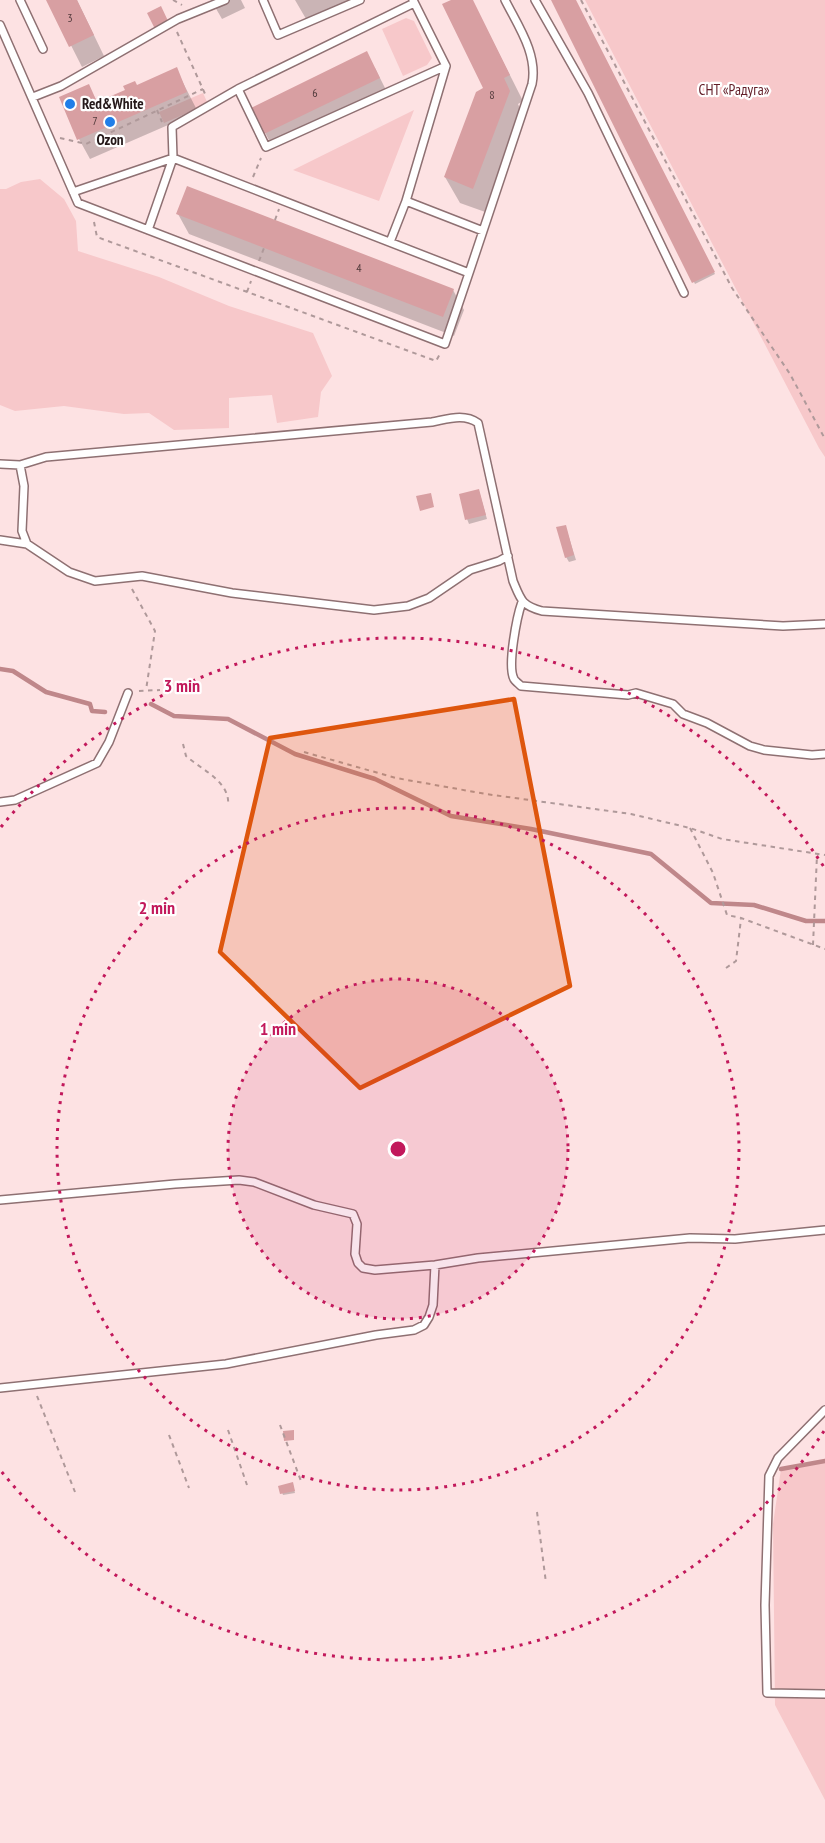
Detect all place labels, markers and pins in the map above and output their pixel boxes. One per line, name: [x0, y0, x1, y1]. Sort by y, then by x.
place label: Red&White: [82, 94, 144, 113]
marker: Red&White: [63, 97, 77, 111]
marker: Ozon: [103, 115, 117, 129]
place label: Ozon: [96, 130, 124, 149]
centre of rings: [388, 1139, 408, 1159]

